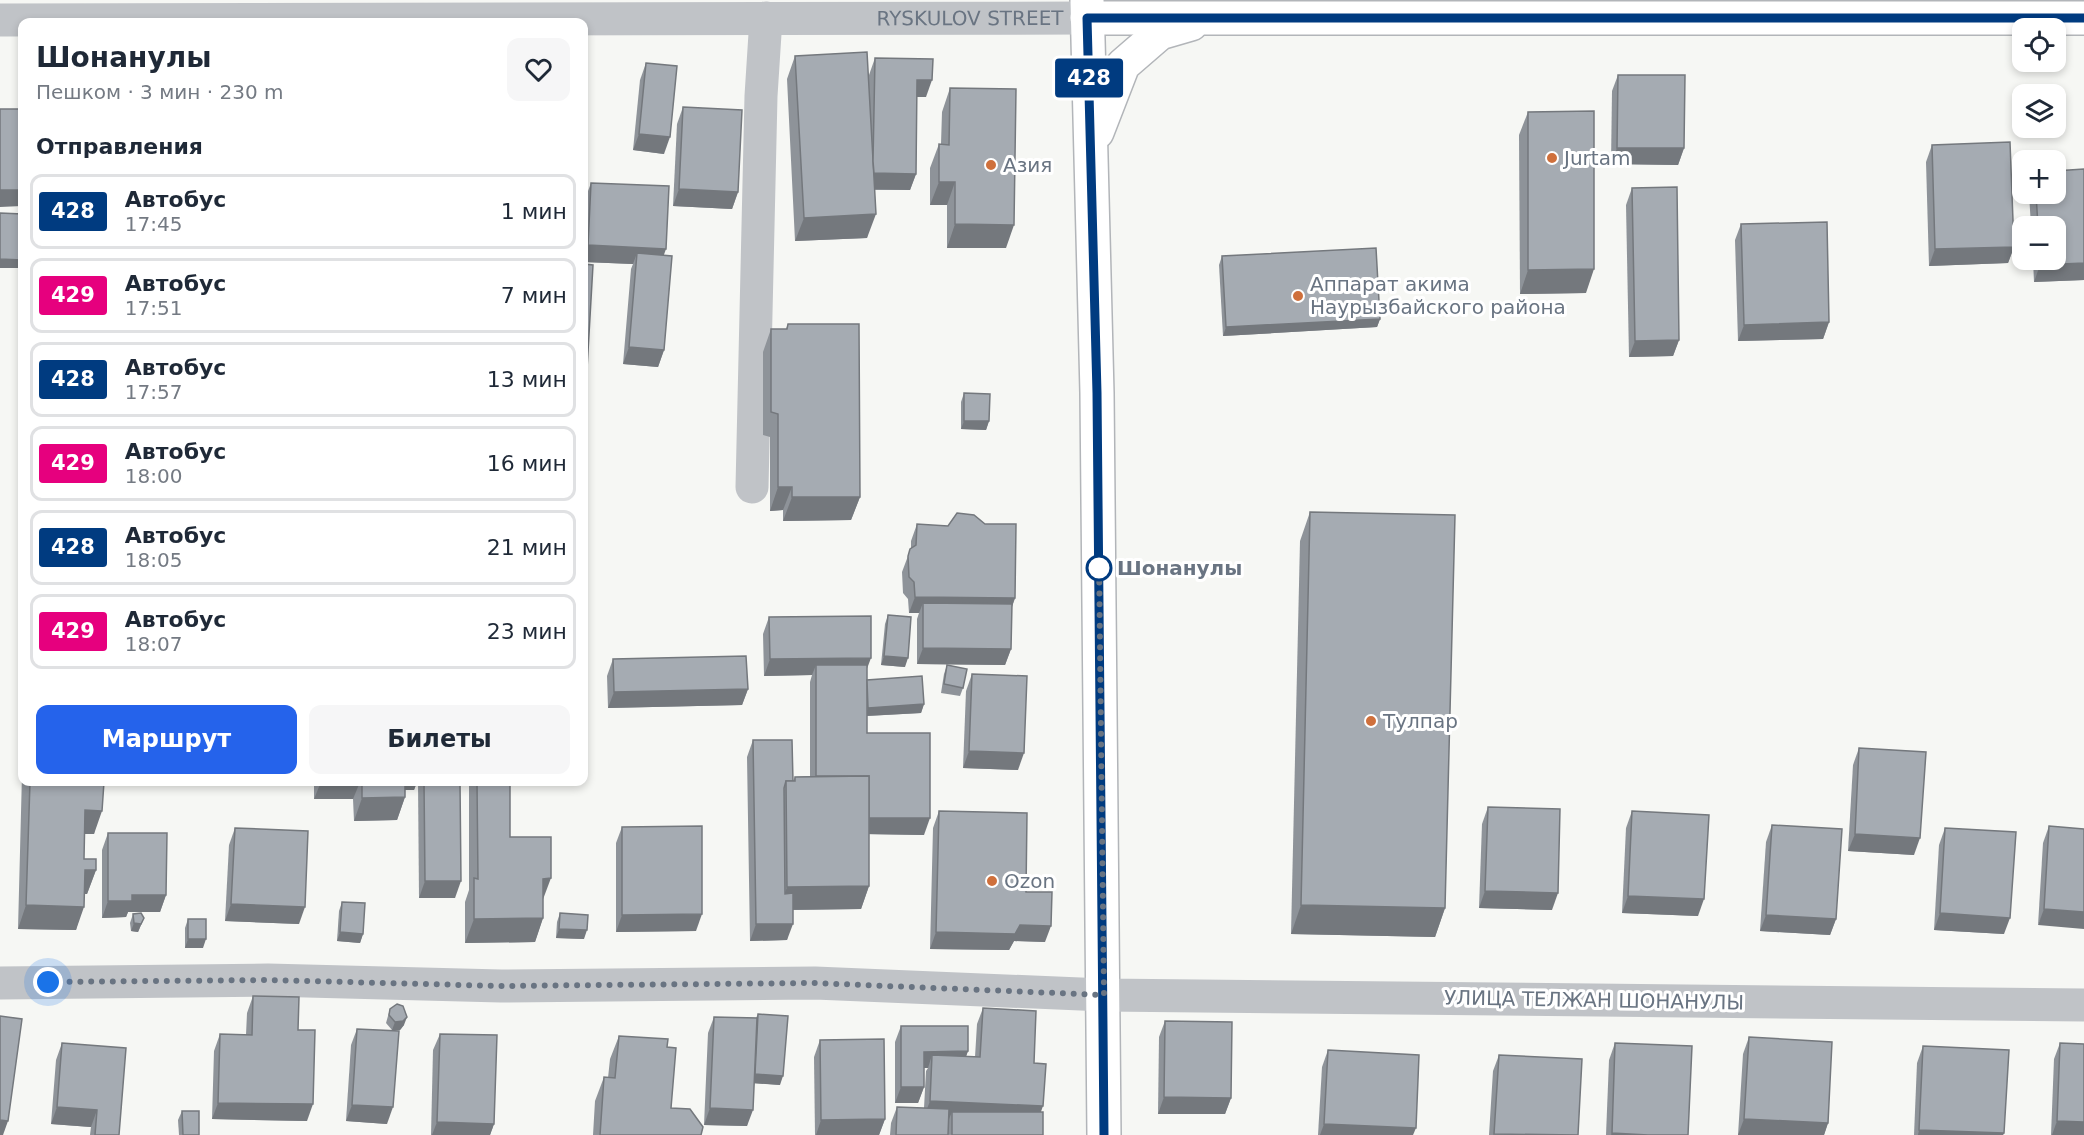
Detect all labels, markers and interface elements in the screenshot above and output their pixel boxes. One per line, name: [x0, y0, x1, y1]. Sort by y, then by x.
street label: RYSKULOV STREET: [876, 6, 1064, 30]
map controls: [2012, 18, 2066, 270]
button: locate: [2012, 18, 2066, 72]
button: heart: [507, 38, 570, 101]
text: Шонанулы: [36, 41, 212, 74]
line badge: 428: [1054, 58, 1124, 98]
text: 428: [1067, 66, 1111, 90]
text: Пешком · 3 мин · 230 m: [36, 80, 283, 104]
button: layers: [2012, 84, 2066, 138]
text: Отправления: [36, 134, 203, 159]
place label: Jurtam: [1562, 146, 1630, 170]
button: +: [2012, 150, 2066, 204]
marker: Jurtam: [1545, 151, 1559, 165]
place label: Азия: [1003, 153, 1052, 177]
marker: Азия: [984, 158, 998, 172]
text: Автобус: [125, 187, 226, 212]
text: 428: [51, 199, 95, 223]
text: 1 мин: [501, 199, 567, 224]
text: 17:45: [125, 212, 182, 236]
button: −: [2012, 216, 2066, 270]
text: Автобус: [125, 271, 226, 296]
place label: Аппарат акима Наурызбайского района: [1310, 272, 1566, 319]
text: 429: [51, 283, 95, 307]
text: 7 мин: [501, 283, 567, 308]
marker: Аппарат акима Наурызбайского района: [1291, 289, 1305, 303]
text: 17:51: [125, 296, 182, 320]
text: Автобус: [125, 355, 226, 380]
text: 428: [51, 367, 95, 391]
text: 13 мин: [487, 367, 567, 392]
text: 17:57: [125, 380, 182, 404]
text: Автобус: [125, 439, 226, 464]
text: 429: [51, 451, 95, 475]
text: 16 мин: [487, 451, 567, 476]
text: 18:00: [125, 464, 182, 488]
text: Автобус: [125, 523, 226, 548]
text: 428: [51, 535, 95, 559]
text: 21 мин: [487, 535, 567, 560]
text: 18:05: [125, 548, 182, 572]
marker: Шонанулы: [1086, 555, 1112, 581]
place label: Шонанулы: [1117, 556, 1242, 580]
text: Автобус: [125, 607, 226, 632]
text: 429: [51, 619, 95, 643]
text: 23 мин: [487, 619, 567, 644]
text: 18:07: [125, 632, 182, 656]
button: Маршрут: [36, 705, 297, 774]
button: Билеты: [309, 705, 570, 774]
place label: Тулпар: [1382, 709, 1458, 733]
marker: Тулпар: [1364, 714, 1378, 728]
place label: Ozon: [1004, 869, 1055, 893]
marker: Ozon: [985, 874, 999, 888]
your location: [33, 967, 63, 997]
street label: УЛИЦА ТЕЛЖАН ШОНАНУЛЫ: [1444, 985, 1744, 1015]

